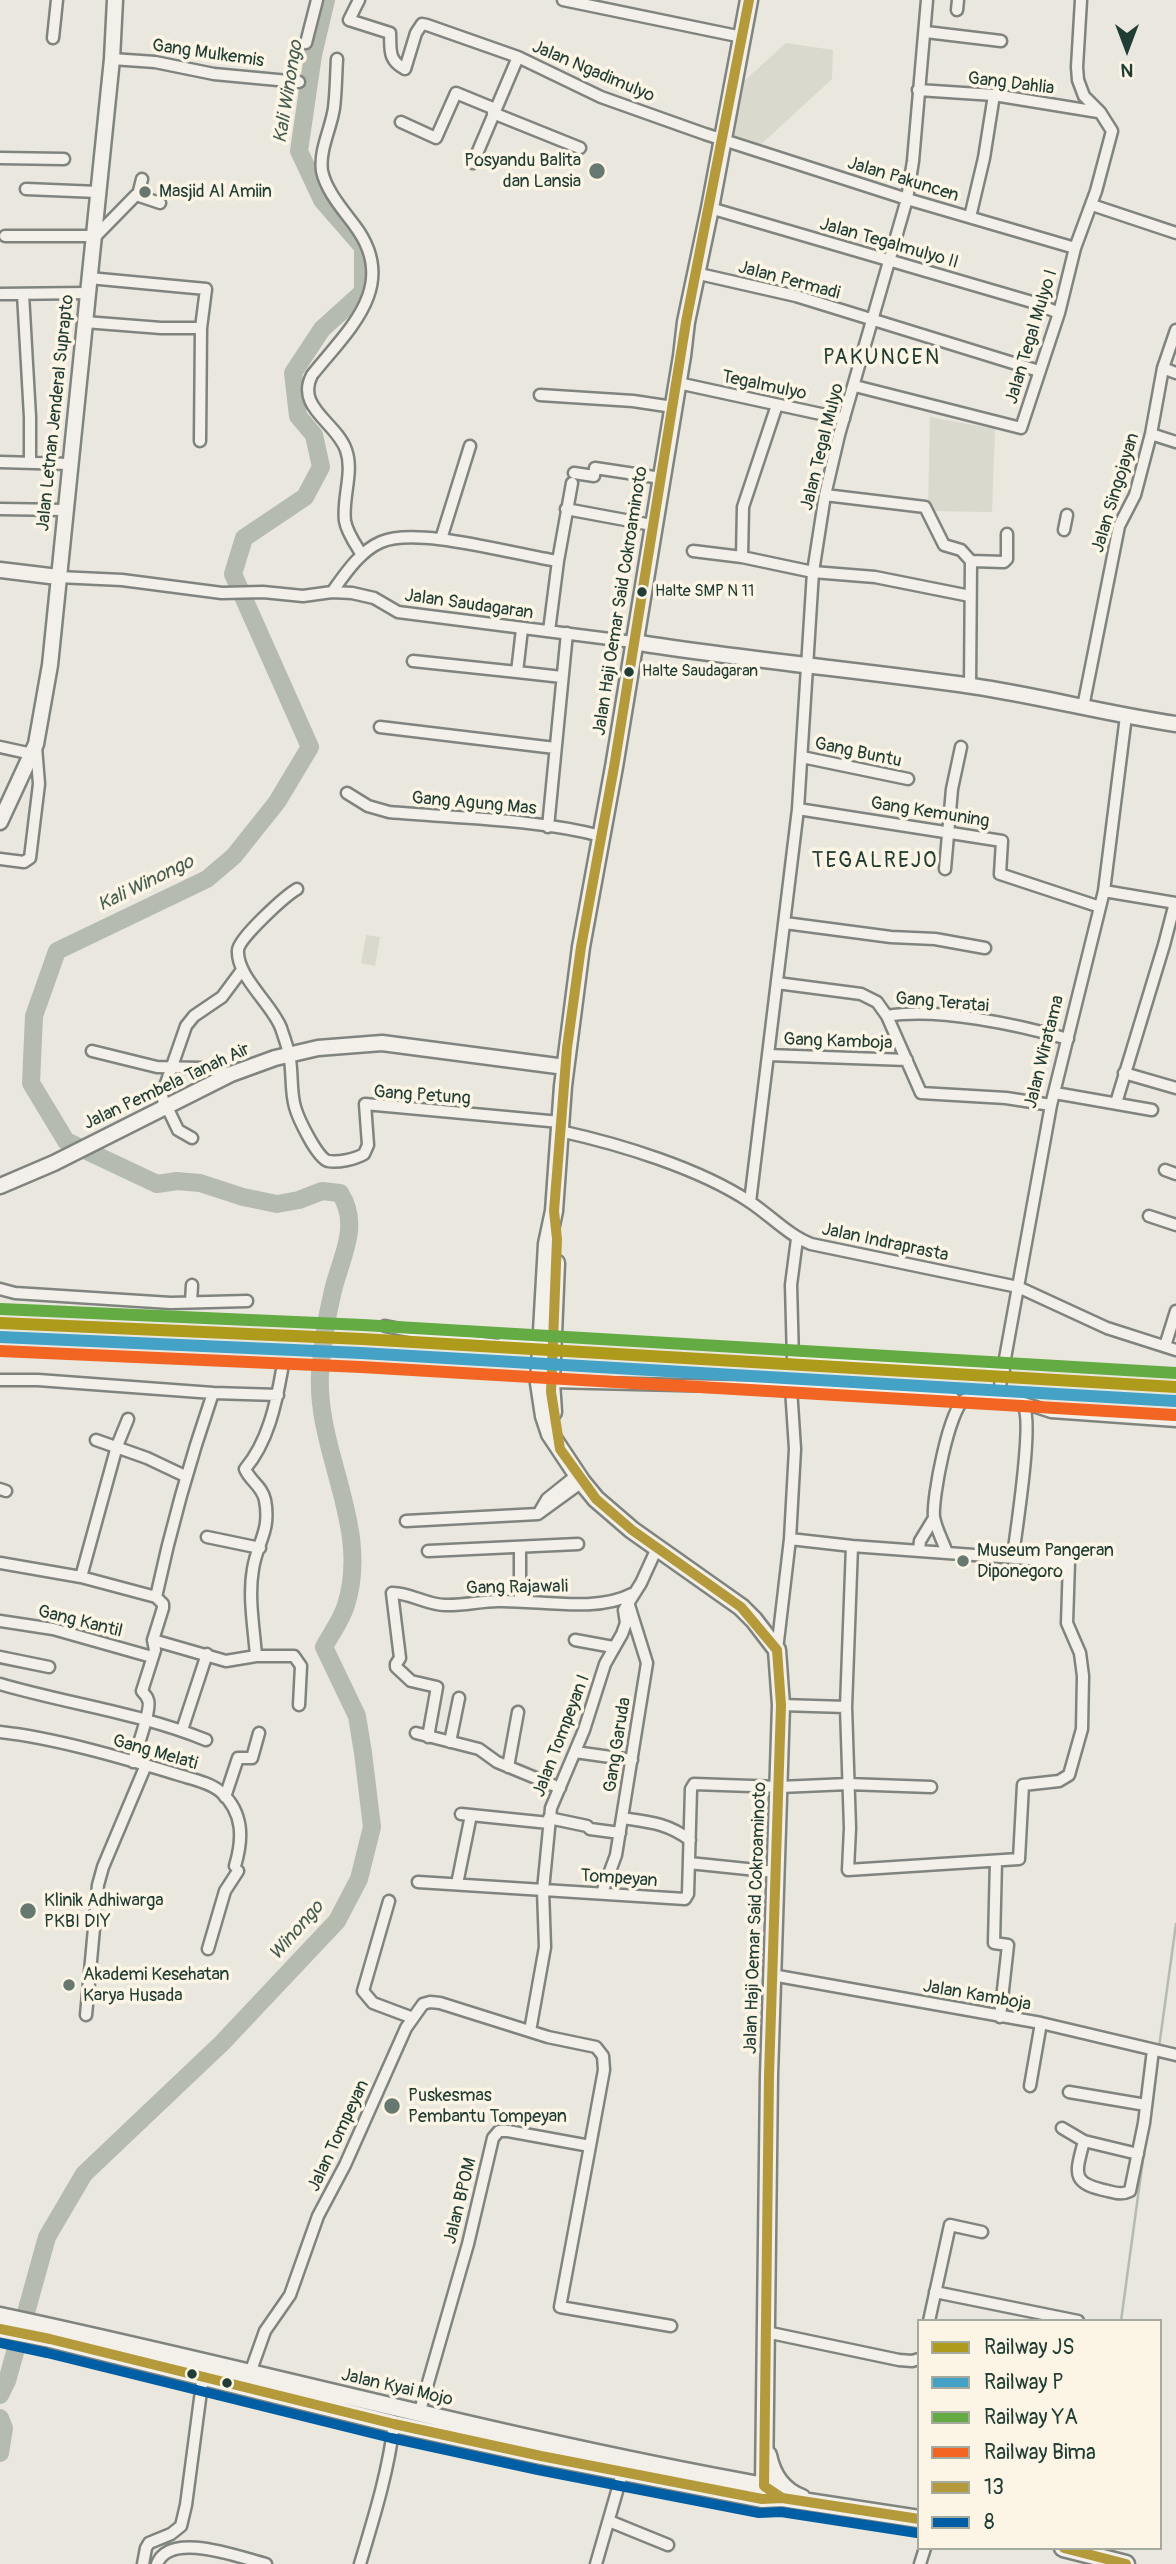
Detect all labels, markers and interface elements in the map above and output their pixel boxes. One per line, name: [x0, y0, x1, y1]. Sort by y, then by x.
north arrow: [1092, 14, 1162, 84]
street label: Gang Mulkemis: [151, 35, 265, 73]
street label: Jalan Ngadimulyo: [528, 36, 658, 108]
water label: Kali Winongo: [270, 39, 308, 145]
text: N: [1121, 58, 1133, 82]
street label: Gang Dahlia: [967, 68, 1055, 100]
place label: Posyandu Balita dan Lansia: [464, 150, 581, 192]
street label: Jalan Pakuncen: [845, 153, 961, 207]
marker: Posyandu Balita dan Lansia: [587, 161, 607, 181]
place label: Masjid Al Amiin: [159, 181, 272, 203]
marker: Masjid Al Amiin: [137, 184, 153, 200]
street label: Jalan Tegalmulyo II: [817, 214, 961, 274]
street label: Jalan Permadi: [736, 257, 842, 305]
street label: Jalan Tegal Mulyo I: [1001, 267, 1063, 407]
street label: Jalan Letnan Jenderal Suprapto: [33, 294, 79, 532]
district label: PAKUNCEN: [824, 346, 940, 372]
street label: Tegalmulyo: [720, 366, 808, 406]
street label: Jalan Tegal Mulyo: [797, 381, 849, 513]
street label: Jalan Singojayan: [1088, 431, 1144, 555]
street label: Jalan Haji Oemar Said Cokroaminoto: [589, 465, 653, 737]
place label: Halte SMP N 11: [655, 582, 754, 602]
street label: Jalan Saudagaran: [403, 585, 535, 625]
marker: Halte SMP N 11: [635, 585, 649, 599]
place label: Halte Saudagaran: [642, 662, 758, 682]
marker: Halte Saudagaran: [622, 665, 636, 679]
street label: Gang Buntu: [812, 733, 904, 773]
street label: Gang Agung Mas: [411, 788, 537, 820]
street label: Gang Kemuning: [869, 793, 991, 833]
district label: TEGALREJO: [813, 849, 937, 875]
water label: Kali Winongo: [95, 851, 197, 917]
street label: Gang Teratai: [894, 988, 990, 1018]
street label: Jalan Wiratama: [1020, 993, 1070, 1111]
street label: Gang Kamboja: [783, 1029, 893, 1055]
street label: Jalan Pembela Tanah Air: [80, 1039, 254, 1135]
street label: Gang Petung: [373, 1082, 471, 1110]
street label: Jalan Indraprasta: [820, 1219, 950, 1267]
place label: Museum Pangeran Diponegoro: [977, 1540, 1114, 1582]
marker: Museum Pangeran Diponegoro: [955, 1553, 971, 1569]
street label: Gang Rajawali: [466, 1576, 568, 1600]
street label: Gang Kantil: [35, 1601, 125, 1643]
street label: Jalan Tompeyan I: [529, 1672, 595, 1800]
street label: Gang Garuda: [600, 1696, 636, 1794]
street label: Gang Melati: [110, 1731, 200, 1775]
street label: Jalan Haji Oemar Said Cokroaminoto: [740, 1782, 772, 2054]
street label: Tompeyan: [580, 1866, 658, 1892]
place label: Klinik Adhiwarga PKBI DIY: [44, 1890, 164, 1932]
water label: Winongo: [265, 1897, 329, 1965]
marker: Klinik Adhiwarga PKBI DIY: [18, 1901, 38, 1921]
place label: Akademi Kesehatan Karya Husada: [83, 1964, 230, 2007]
street label: Jalan Kamboja: [921, 1976, 1033, 2016]
marker: Akademi Kesehatan Karya Husada: [61, 1977, 77, 1993]
street label: Jalan Tompeyan: [304, 2077, 374, 2195]
place label: Puskesmas Pembantu Tompeyan: [408, 2085, 567, 2128]
marker: Puskesmas Pembantu Tompeyan: [382, 2096, 402, 2116]
street label: Jalan BPOM: [440, 2156, 482, 2246]
legend: [917, 2319, 1162, 2550]
text: Railway JS: [984, 2334, 1074, 2361]
street label: Jalan Kyai Mojo: [339, 2365, 455, 2411]
unlabelled marker: [185, 2367, 199, 2381]
text: Railway P: [984, 2369, 1064, 2396]
unlabelled marker: [220, 2376, 234, 2390]
text: Railway YA: [984, 2404, 1078, 2431]
text: Railway Bima: [984, 2439, 1096, 2466]
text: 13: [984, 2474, 1004, 2501]
text: 8: [984, 2509, 995, 2536]

